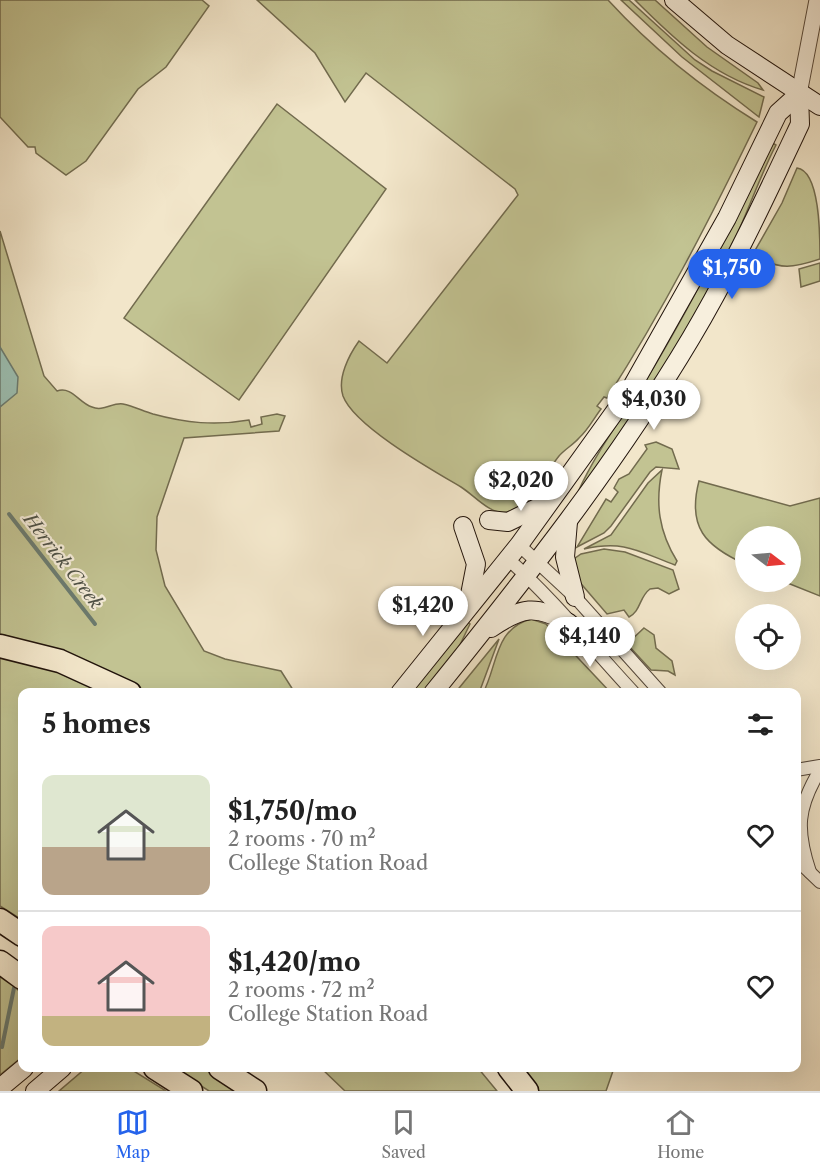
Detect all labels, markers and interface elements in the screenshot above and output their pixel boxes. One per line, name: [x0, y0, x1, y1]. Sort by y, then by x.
pin: $1,750: [683, 249, 781, 300]
text: $1,750: [702, 256, 762, 280]
pin: $4,030: [605, 380, 703, 431]
text: $4,030: [621, 387, 687, 411]
pin: $2,020: [472, 461, 570, 512]
text: $2,020: [488, 468, 554, 492]
water label: Herrick Creek: [18, 507, 108, 614]
north arrow: [735, 526, 801, 592]
map controls: [735, 526, 801, 670]
pin: $1,420: [374, 586, 472, 637]
text: $1,420: [392, 593, 454, 617]
button: locate: [735, 604, 801, 670]
pin: $4,140: [541, 617, 639, 668]
text: $4,140: [559, 624, 621, 648]
text: 5 homes: [42, 708, 151, 740]
icon: filters: [744, 708, 777, 741]
text: $1,750/mo: [228, 795, 357, 827]
icon: home: [90, 799, 162, 871]
icon: heart: [744, 819, 777, 852]
text: 2 rooms · 70 m²: [228, 827, 376, 851]
text: College Station Road: [228, 851, 428, 875]
text: $1,420/mo: [228, 946, 360, 978]
icon: home: [90, 950, 162, 1022]
icon: heart: [744, 970, 777, 1003]
text: 2 rooms · 72 m²: [228, 978, 375, 1002]
text: College Station Road: [228, 1002, 428, 1026]
tab: Map: [116, 1106, 150, 1162]
tab: Saved: [381, 1106, 426, 1162]
tab: Home: [657, 1106, 704, 1162]

